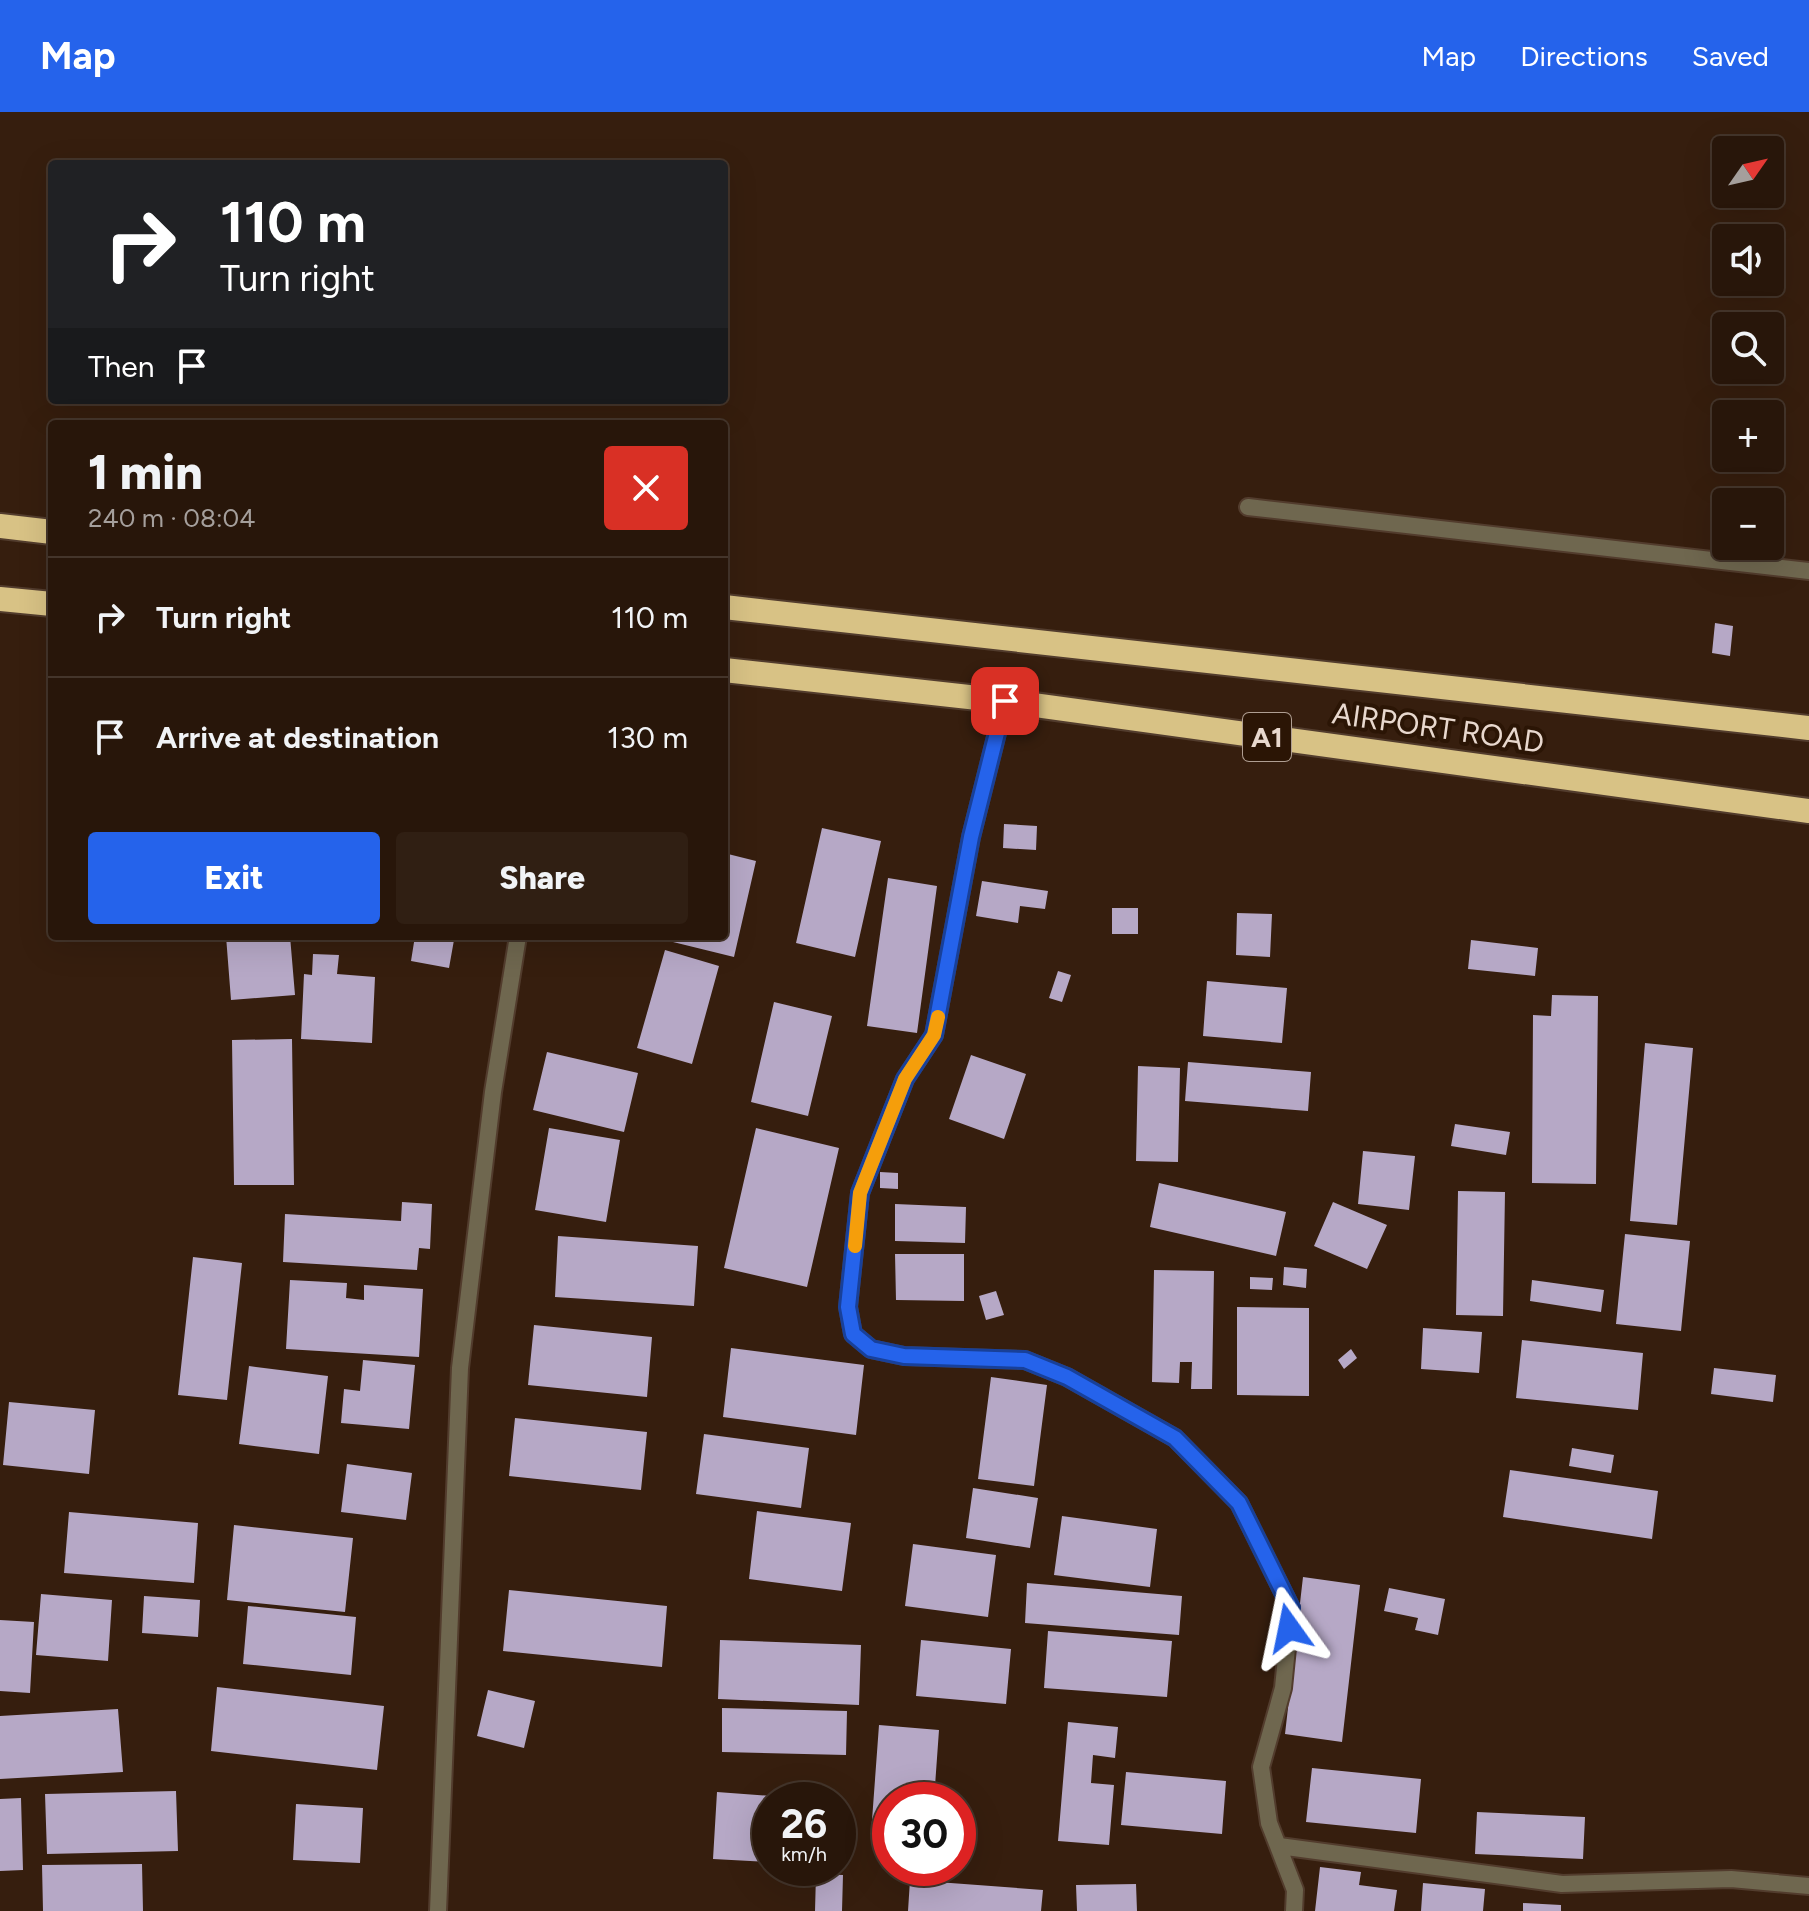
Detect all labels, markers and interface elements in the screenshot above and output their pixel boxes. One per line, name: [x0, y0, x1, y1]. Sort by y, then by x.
text: Map: [40, 33, 116, 79]
text: Map: [1422, 39, 1476, 73]
text: Directions: [1520, 39, 1648, 73]
text: Saved: [1692, 39, 1769, 73]
north arrow: [1712, 136, 1784, 208]
map controls: [1712, 136, 1784, 560]
text: 110 m: [220, 189, 366, 256]
icon: right: [88, 192, 192, 296]
button: sound: [1712, 224, 1784, 296]
text: Turn right: [220, 257, 375, 300]
button: search: [1712, 312, 1784, 384]
icon: arrive: [170, 344, 214, 388]
text: Then: [88, 348, 154, 385]
button: +: [1712, 400, 1784, 472]
text: 1 min: [88, 443, 203, 501]
button: close: [604, 446, 688, 530]
button: −: [1712, 488, 1784, 560]
text: 240 m · 08:04: [88, 502, 255, 534]
icon: right: [88, 595, 132, 639]
text: Turn right: [156, 599, 291, 636]
text: 110 m: [611, 599, 688, 636]
pin: [971, 667, 1039, 735]
icon: arrive: [983, 679, 1027, 723]
street label: AIRPORT ROAD: [1330, 694, 1546, 761]
road number: A1: [1243, 713, 1291, 761]
icon: arrive: [88, 715, 132, 759]
text: Arrive at destination: [156, 719, 439, 756]
text: 130 m: [607, 719, 688, 756]
button: Exit: [88, 832, 380, 924]
button: Share: [396, 832, 688, 924]
position arrow: [1247, 1586, 1331, 1670]
speed limit sign: 30: [872, 1782, 976, 1886]
text: 26: [781, 1800, 827, 1848]
text: km/h: [781, 1842, 827, 1866]

